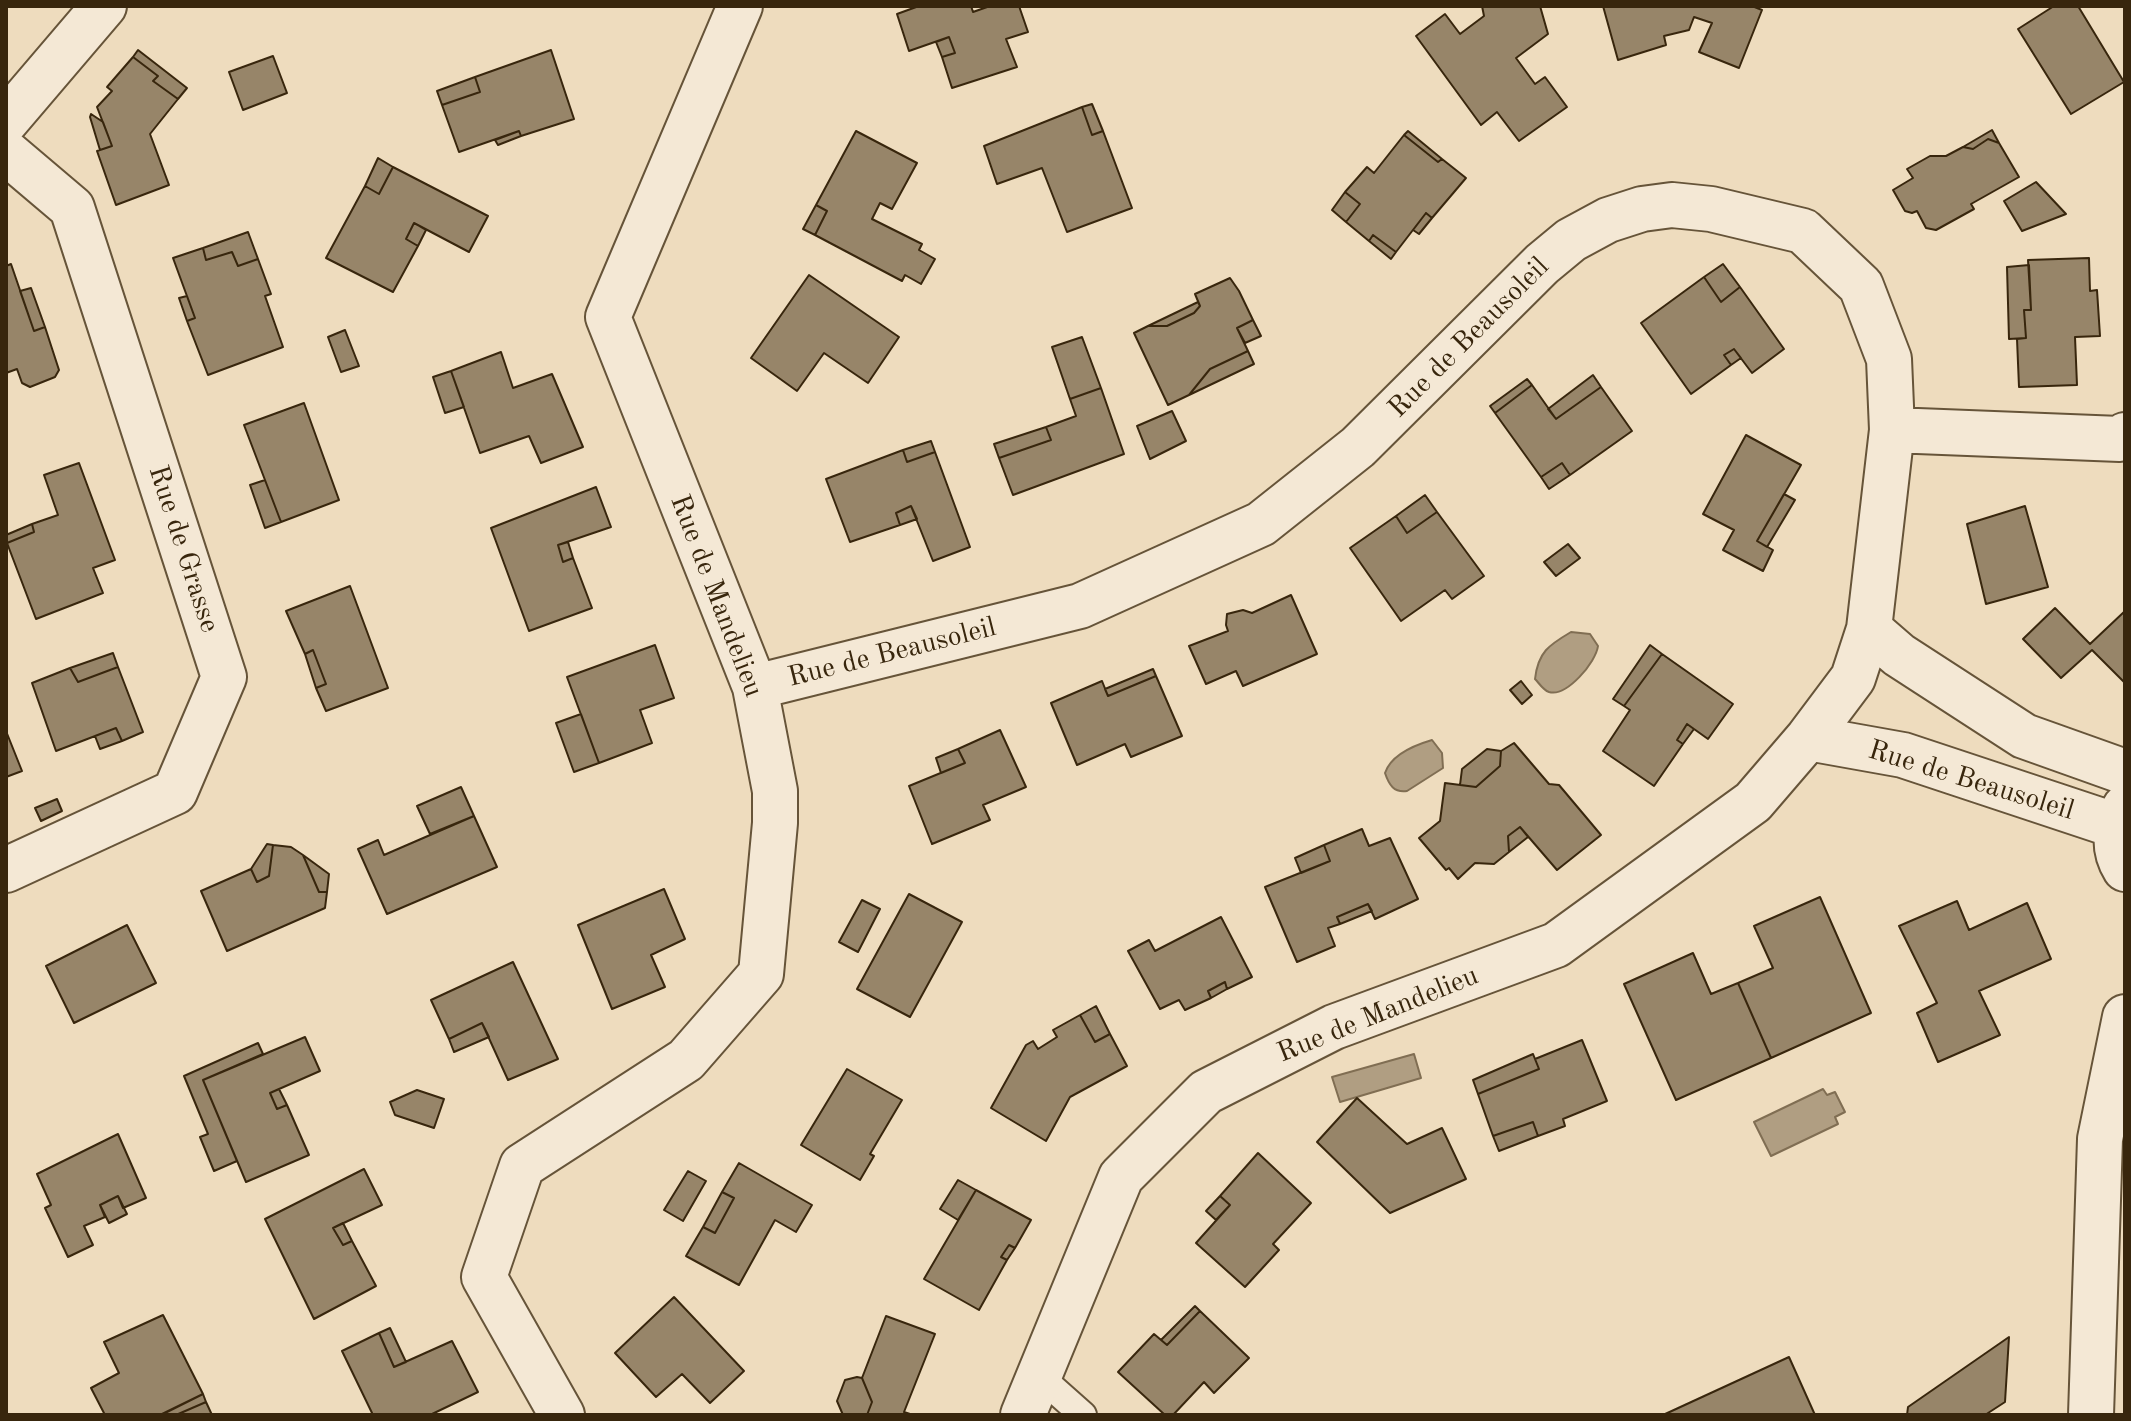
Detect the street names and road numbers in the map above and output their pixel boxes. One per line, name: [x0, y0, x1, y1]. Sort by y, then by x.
street label: Rue de Beausoleil: [1382, 251, 1556, 425]
street label: Rue de Grasse: [140, 461, 226, 637]
street label: Rue de Mandelieu: [662, 490, 770, 702]
street label: Rue de Beausoleil: [784, 611, 1000, 695]
street label: Rue de Beausoleil: [1864, 734, 2078, 828]
street label: Rue de Mandelieu: [1273, 959, 1483, 1071]

